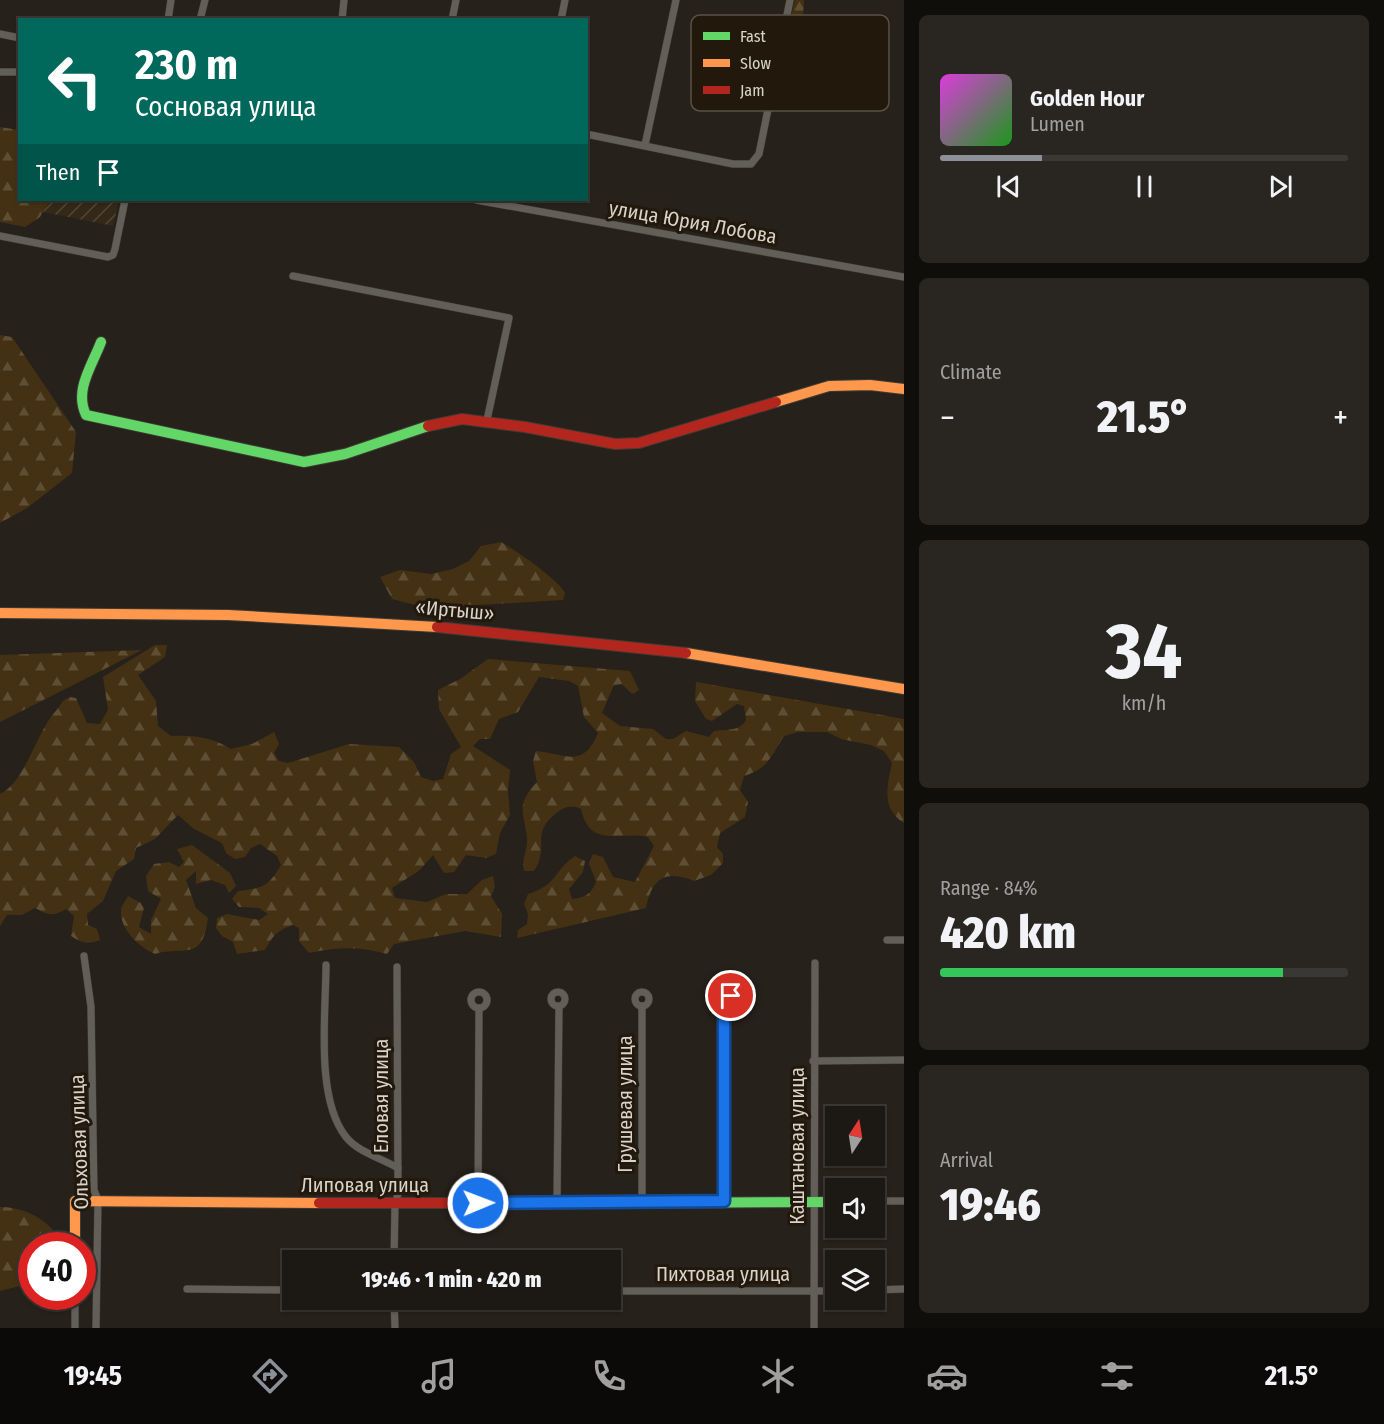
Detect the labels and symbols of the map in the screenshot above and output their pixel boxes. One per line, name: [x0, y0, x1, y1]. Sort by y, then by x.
legend: [691, 15, 889, 111]
text: Fast: [740, 27, 767, 46]
text: Slow: [740, 54, 771, 73]
text: Jam: [740, 81, 765, 100]
street label: улица Юрия Лобова: [607, 195, 779, 249]
street label: «Иртыш»: [414, 595, 496, 625]
pin: [705, 970, 756, 1021]
street label: Грушевая улица: [613, 1035, 637, 1173]
street label: Еловая улица: [369, 1039, 393, 1153]
street label: Каштановая улица: [785, 1067, 809, 1225]
street label: Ольховая улица: [65, 1074, 93, 1210]
north arrow: [825, 1106, 885, 1166]
position arrow: [446, 1171, 510, 1235]
street label: Липовая улица: [301, 1173, 429, 1197]
speed limit sign: 40: [18, 1232, 96, 1310]
street label: Пихтовая улица: [656, 1262, 790, 1286]

